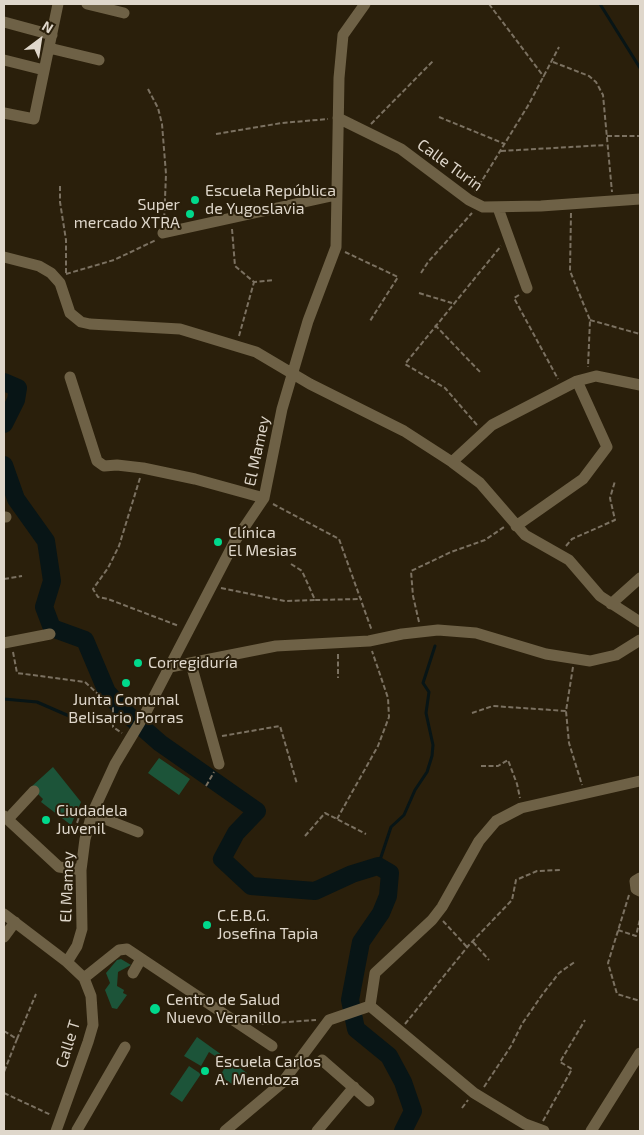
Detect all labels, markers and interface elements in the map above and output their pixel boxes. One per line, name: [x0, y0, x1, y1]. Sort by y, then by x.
north arrow: [15, 15, 65, 65]
text: N: [39, 17, 57, 37]
street label: Calle Turin: [414, 135, 486, 195]
place label: Escuela República de Yugoslavia: [205, 181, 336, 219]
marker: Escuela República de Yugoslavia: [189, 194, 201, 206]
place label: Super mercado XTRA: [74, 195, 180, 233]
marker: Super mercado XTRA: [184, 208, 196, 220]
street label: El Mamey: [240, 414, 274, 488]
place label: Clínica El Mesias: [228, 523, 297, 561]
marker: Clínica El Mesias: [212, 536, 224, 548]
place label: Corregiduría: [148, 653, 238, 673]
marker: Corregiduría: [132, 657, 144, 669]
marker: Junta Comunal Belisario Porras: [120, 677, 132, 689]
place label: Junta Comunal Belisario Porras: [68, 690, 184, 728]
place label: Ciudadela Juvenil: [56, 801, 127, 839]
marker: Ciudadela Juvenil: [40, 814, 52, 826]
street label: El Mamey: [56, 851, 78, 923]
place label: C.E.B.G. Josefina Tapia: [217, 906, 318, 944]
marker: C.E.B.G. Josefina Tapia: [201, 919, 213, 931]
place label: Centro de Salud Nuevo Veranillo: [166, 990, 281, 1028]
marker: Centro de Salud Nuevo Veranillo: [148, 1002, 162, 1016]
street label: Calle T: [52, 1018, 84, 1070]
place label: Escuela Carlos A. Mendoza: [215, 1052, 321, 1090]
marker: Escuela Carlos A. Mendoza: [199, 1065, 211, 1077]

